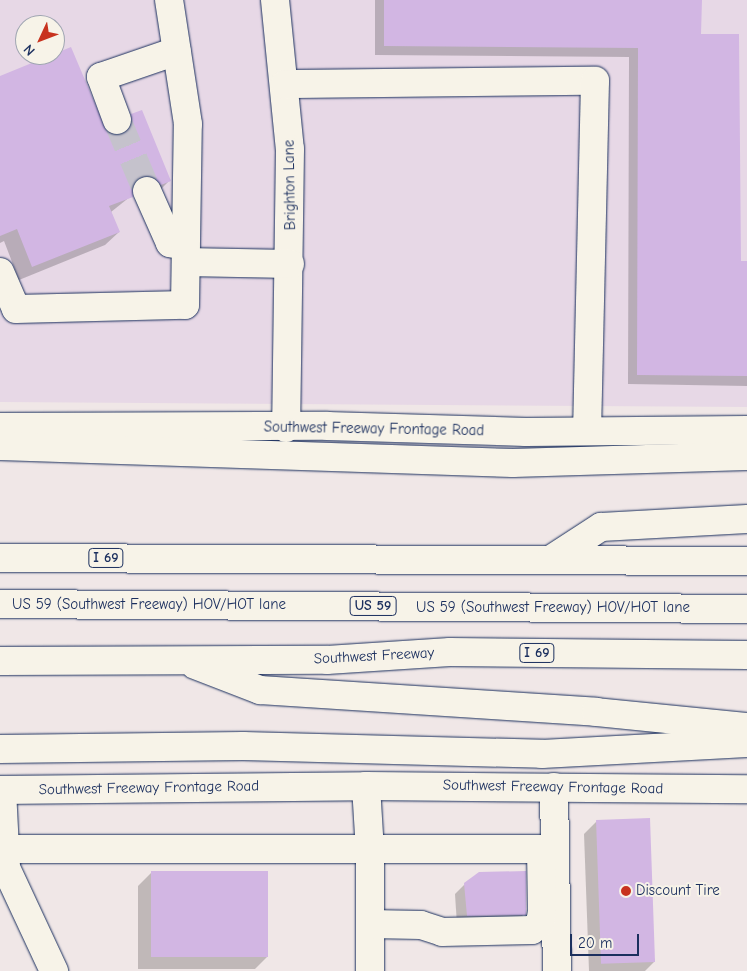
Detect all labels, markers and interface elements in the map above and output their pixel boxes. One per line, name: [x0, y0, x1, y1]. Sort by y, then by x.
north arrow: [15, 15, 65, 65]
text: N: [20, 41, 39, 59]
street label: Brighton Lane: [280, 140, 300, 230]
street label: Southwest Freeway Frontage Road: [264, 418, 484, 440]
road number: I 69: [87, 546, 125, 570]
road number: US 59: [349, 594, 397, 618]
street label: US 59 (Southwest Freeway) HOV/HOT lane: [12, 596, 286, 614]
street label: US 59 (Southwest Freeway) HOV/HOT lane: [416, 599, 690, 617]
road number: I 69: [518, 641, 556, 664]
street label: Southwest Freeway: [313, 644, 435, 668]
street label: Southwest Freeway Frontage Road: [443, 776, 663, 798]
street label: Southwest Freeway Frontage Road: [39, 777, 259, 799]
place label: Discount Tire: [636, 882, 720, 900]
marker: Discount Tire: [620, 885, 632, 897]
scale bar: [572, 924, 641, 956]
text: 20 m: [578, 934, 612, 952]

